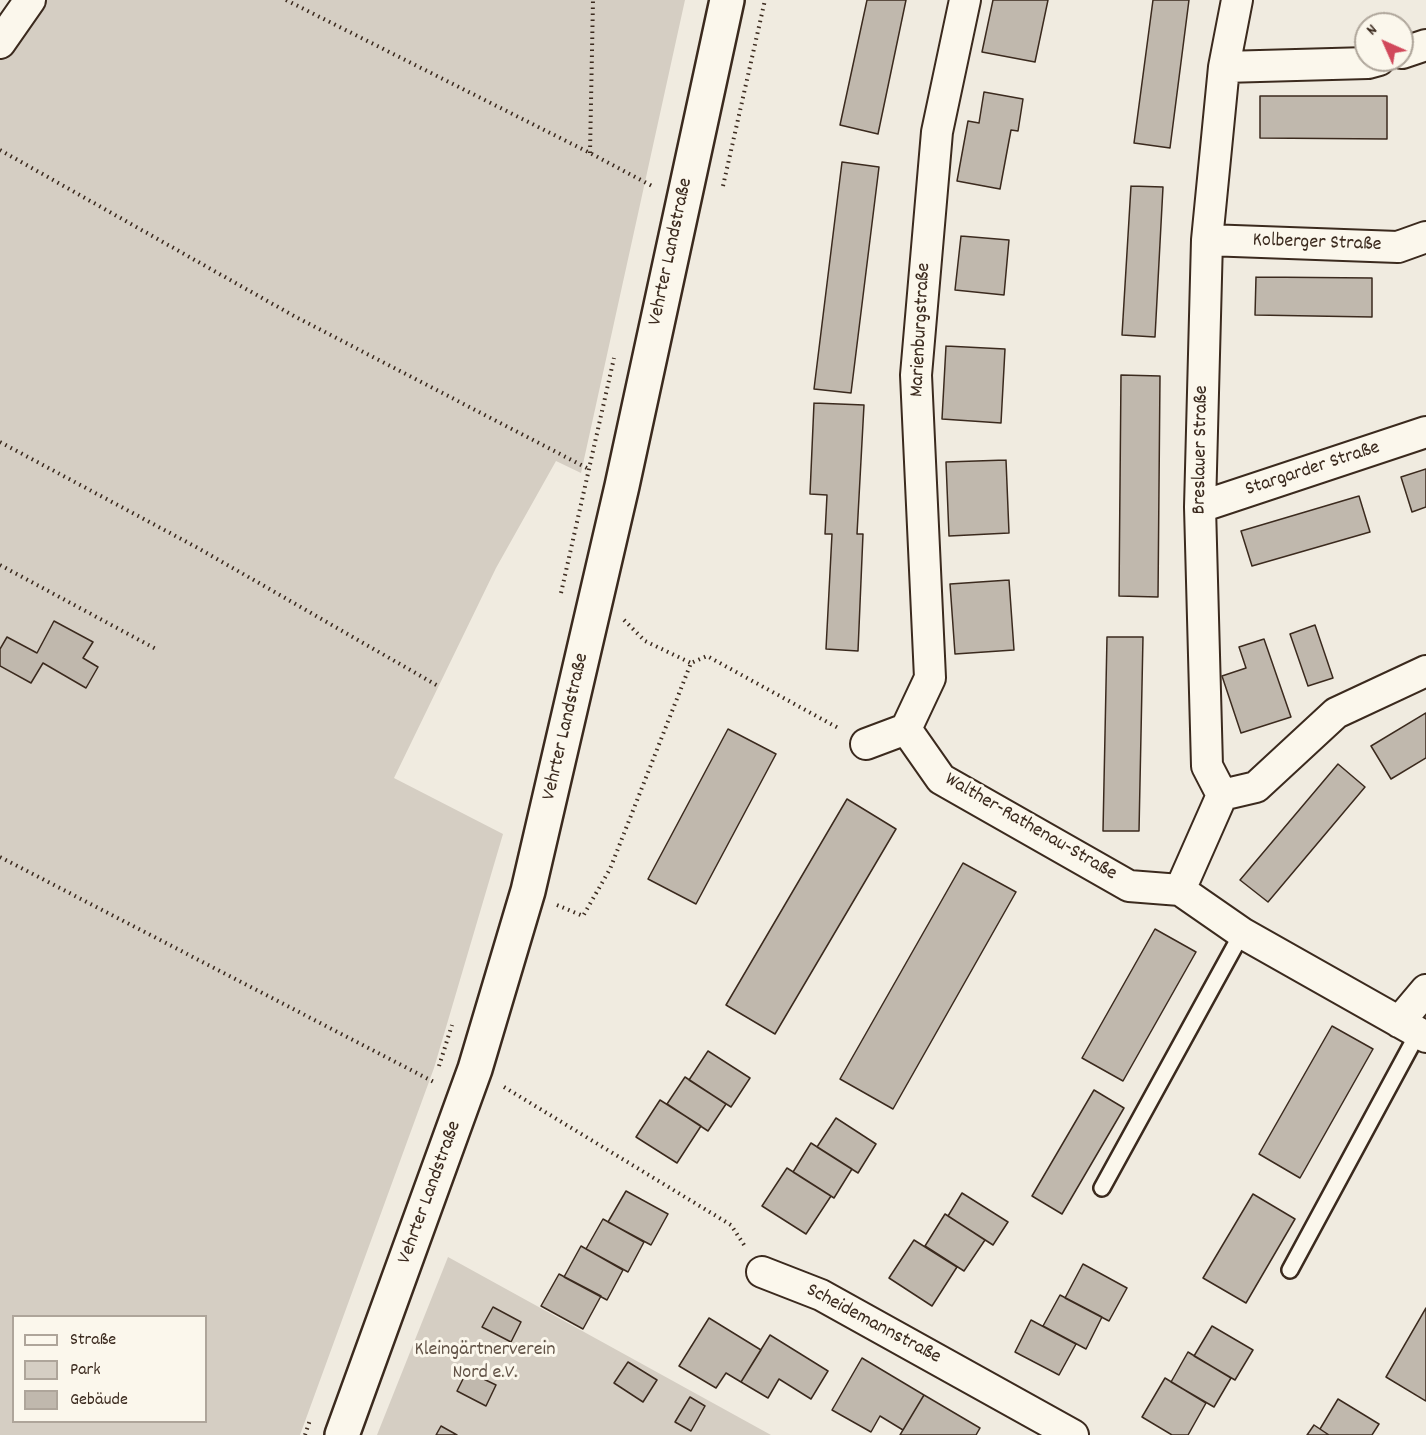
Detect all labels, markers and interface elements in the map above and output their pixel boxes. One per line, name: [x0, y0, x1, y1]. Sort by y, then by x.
north arrow: [1354, 12, 1414, 72]
text: N: [1361, 19, 1383, 41]
street label: Vehrter Landstraße: [645, 176, 699, 328]
street label: Kolberger Straße: [1252, 230, 1382, 258]
street label: Marienburgstraße: [906, 262, 938, 398]
street label: Breslauer Straße: [1189, 385, 1215, 515]
street label: Stargarder Straße: [1243, 437, 1383, 503]
street label: Vehrter Landstraße: [538, 651, 596, 803]
street label: Walther-Rathenau-Straße: [940, 769, 1120, 887]
street label: Vehrter Landstraße: [394, 1118, 468, 1268]
street label: Scheidemannstraße: [802, 1279, 944, 1371]
legend: [12, 1315, 207, 1423]
text: Straße: [70, 1328, 116, 1353]
park label: Kleingärtnerverein Nord e.V.: [415, 1339, 555, 1386]
text: Park: [70, 1358, 101, 1383]
text: Gebäude: [70, 1388, 128, 1413]

